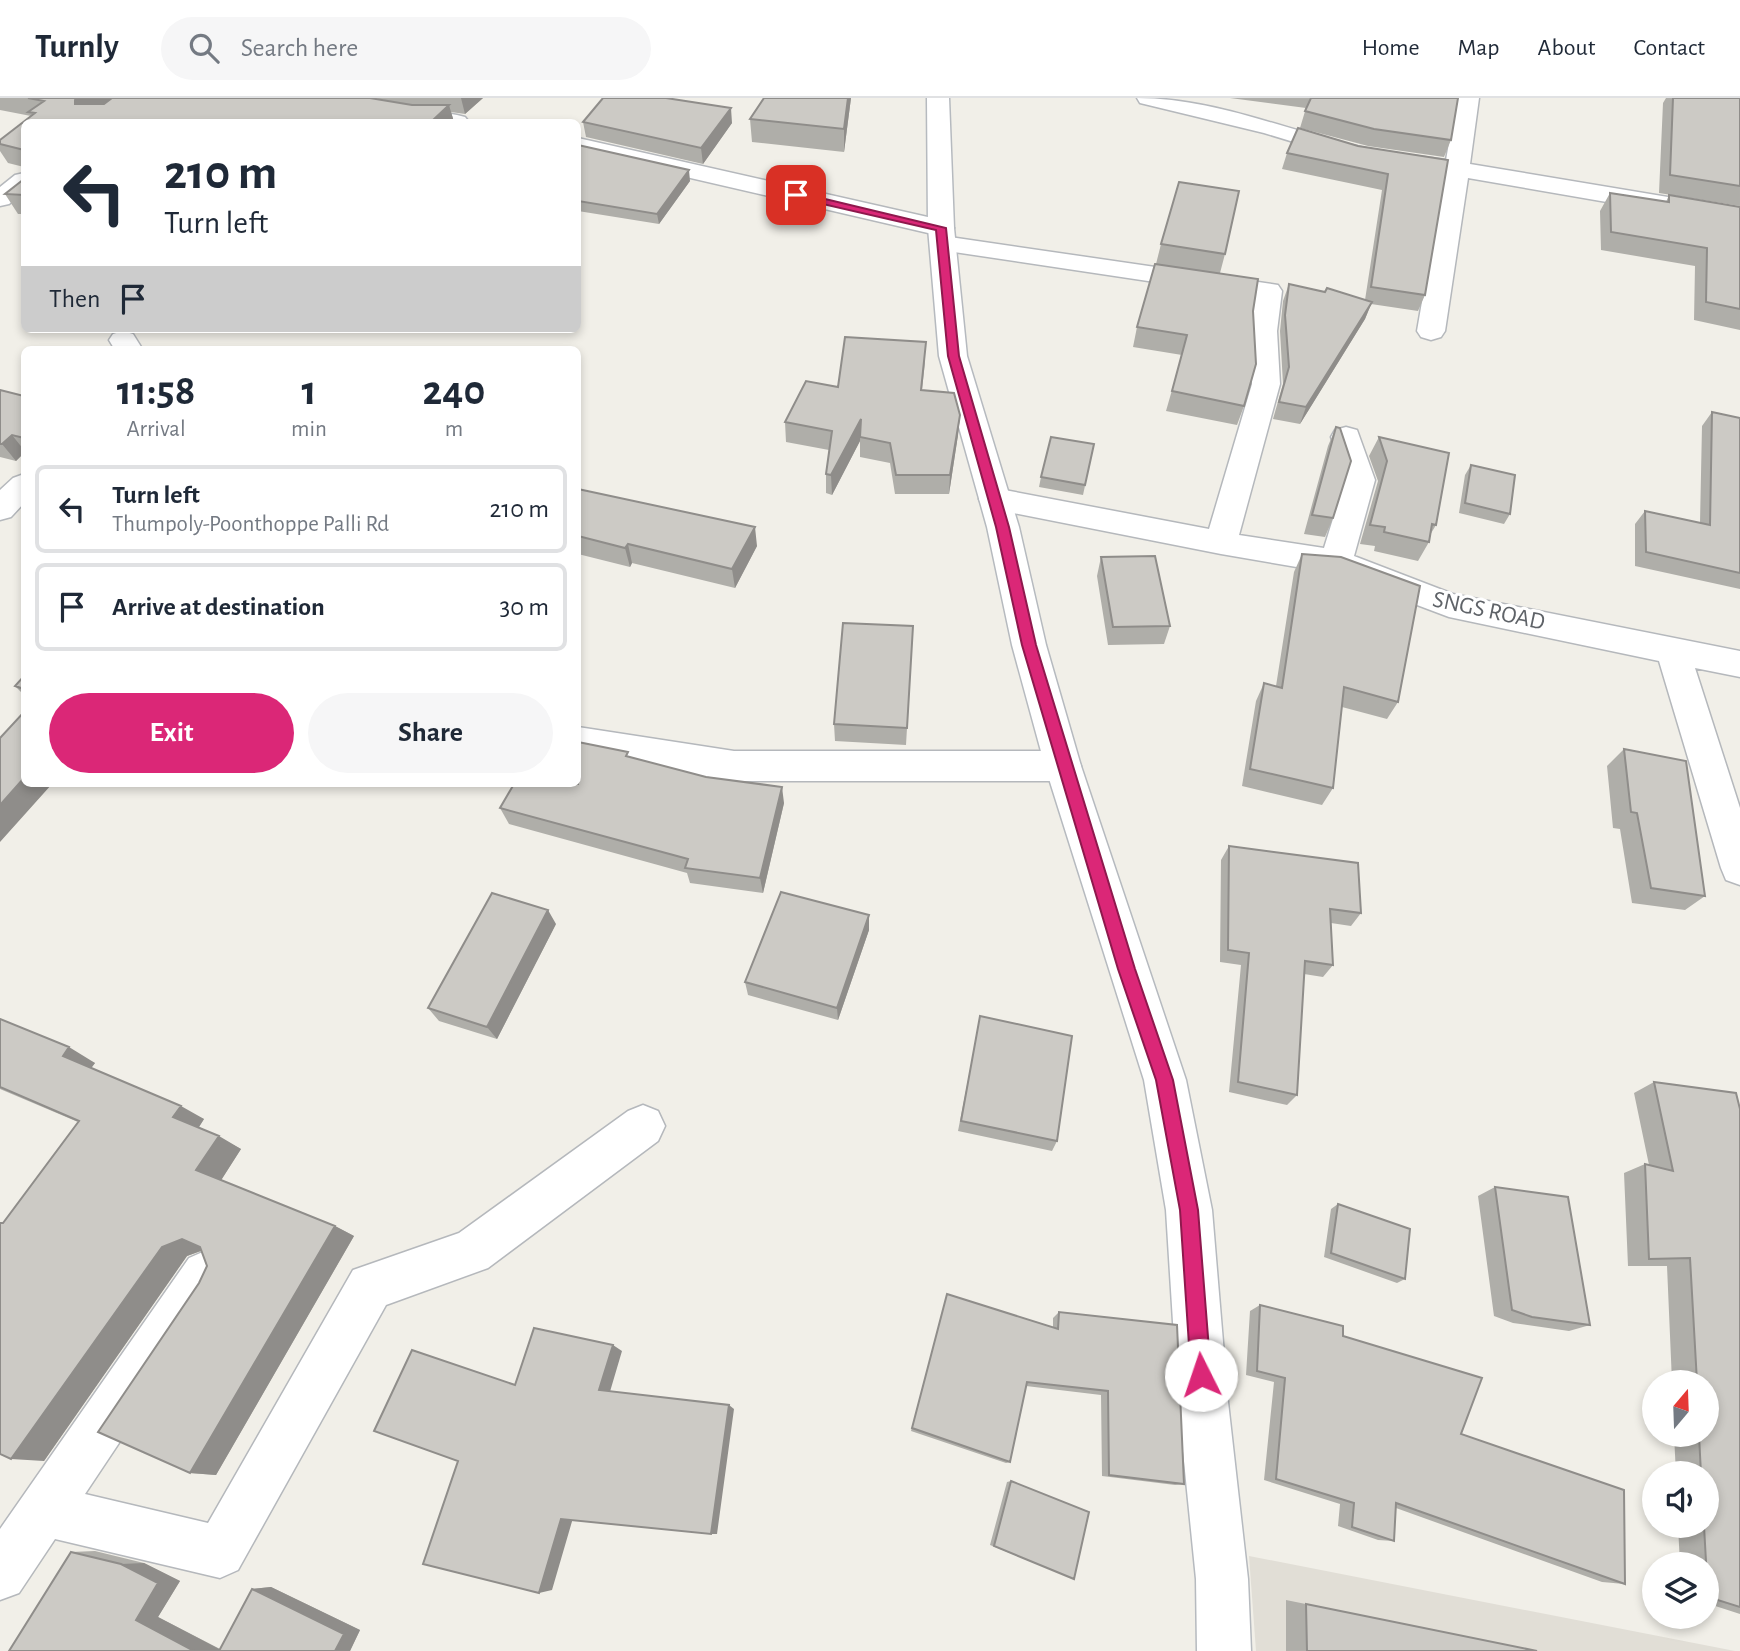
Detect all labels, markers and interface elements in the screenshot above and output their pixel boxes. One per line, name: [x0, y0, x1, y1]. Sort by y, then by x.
search box: [161, 17, 651, 80]
icon: search: [185, 29, 223, 67]
text: Turnly: [35, 31, 119, 64]
text: Search here: [241, 35, 358, 61]
text: Home: [1362, 36, 1420, 60]
text: Map: [1458, 36, 1500, 60]
text: About: [1538, 36, 1595, 60]
text: Contact: [1633, 36, 1705, 60]
icon: left: [49, 147, 140, 238]
text: 210 m: [164, 149, 277, 198]
pin: [766, 165, 826, 225]
icon: arrive: [777, 176, 815, 214]
text: Turn left: [164, 207, 268, 239]
icon: arrive: [114, 280, 152, 318]
text: Then: [49, 286, 100, 312]
text: 11:58: [117, 370, 195, 412]
text: 1: [301, 370, 317, 412]
text: 240: [423, 370, 485, 412]
text: Arrival: [126, 418, 186, 441]
text: min: [291, 418, 327, 441]
text: m: [445, 418, 463, 441]
text: Turn left: [112, 482, 200, 508]
icon: left: [53, 490, 91, 528]
text: 210 m: [489, 496, 549, 522]
text: Thumpoly-Poonthoppe Palli Rd: [112, 513, 389, 536]
street label: SNGS ROAD: [1430, 587, 1547, 635]
icon: arrive: [53, 588, 91, 626]
text: Arrive at destination: [112, 594, 325, 620]
text: 30 m: [499, 594, 549, 620]
button: Exit: [49, 693, 294, 773]
button: Share: [308, 693, 553, 773]
position arrow: [1164, 1338, 1238, 1412]
north arrow: [1642, 1370, 1718, 1447]
map controls: [1642, 1370, 1719, 1629]
button: sound: [1642, 1461, 1719, 1538]
button: layers: [1642, 1552, 1719, 1629]

